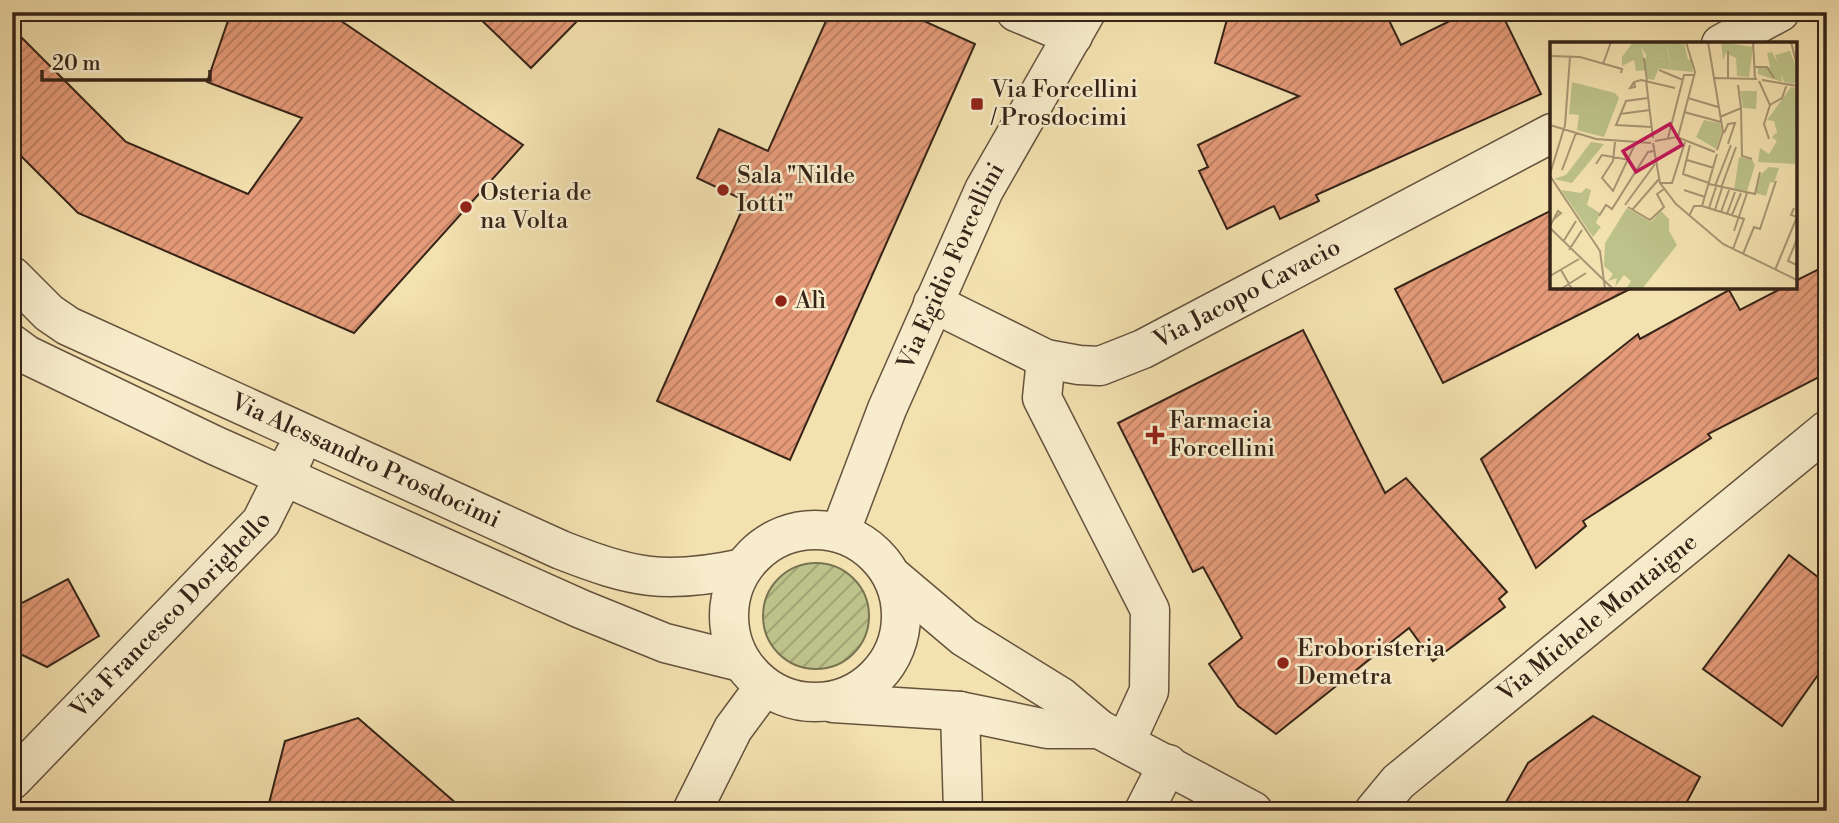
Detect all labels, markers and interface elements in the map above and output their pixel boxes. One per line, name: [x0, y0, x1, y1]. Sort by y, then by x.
scale bar: [42, 38, 210, 82]
inset map: [1550, 42, 1797, 289]
text: 20 m: [52, 51, 101, 77]
place label: Via Forcellini / Prosdocimi: [990, 75, 1138, 133]
marker: Via Forcellini / Prosdocimi: [969, 96, 985, 112]
street label: Via Egidio Forcellini: [891, 157, 1011, 375]
place label: Sala "Nilde Iotti": [737, 161, 855, 219]
place label: Osteria de na Volta: [480, 178, 592, 236]
marker: Sala "Nilde Iotti": [715, 182, 731, 198]
marker: Osteria de na Volta: [458, 199, 474, 215]
street label: Via Jacopo Cavacio: [1148, 232, 1346, 356]
place label: Alì: [794, 286, 827, 316]
marker: Alì: [773, 293, 789, 309]
street label: Via Alessandro Prosdocimi: [225, 386, 505, 535]
place label: Farmacia Forcellini: [1169, 406, 1275, 464]
marker: Farmacia Forcellini: [1147, 427, 1163, 443]
street label: Via Francesco Dorighello: [64, 508, 278, 726]
street label: Via Michele Montaigne: [1491, 527, 1704, 709]
place label: Eroboristeria Demetra: [1297, 634, 1446, 692]
marker: Eroboristeria Demetra: [1275, 655, 1291, 671]

